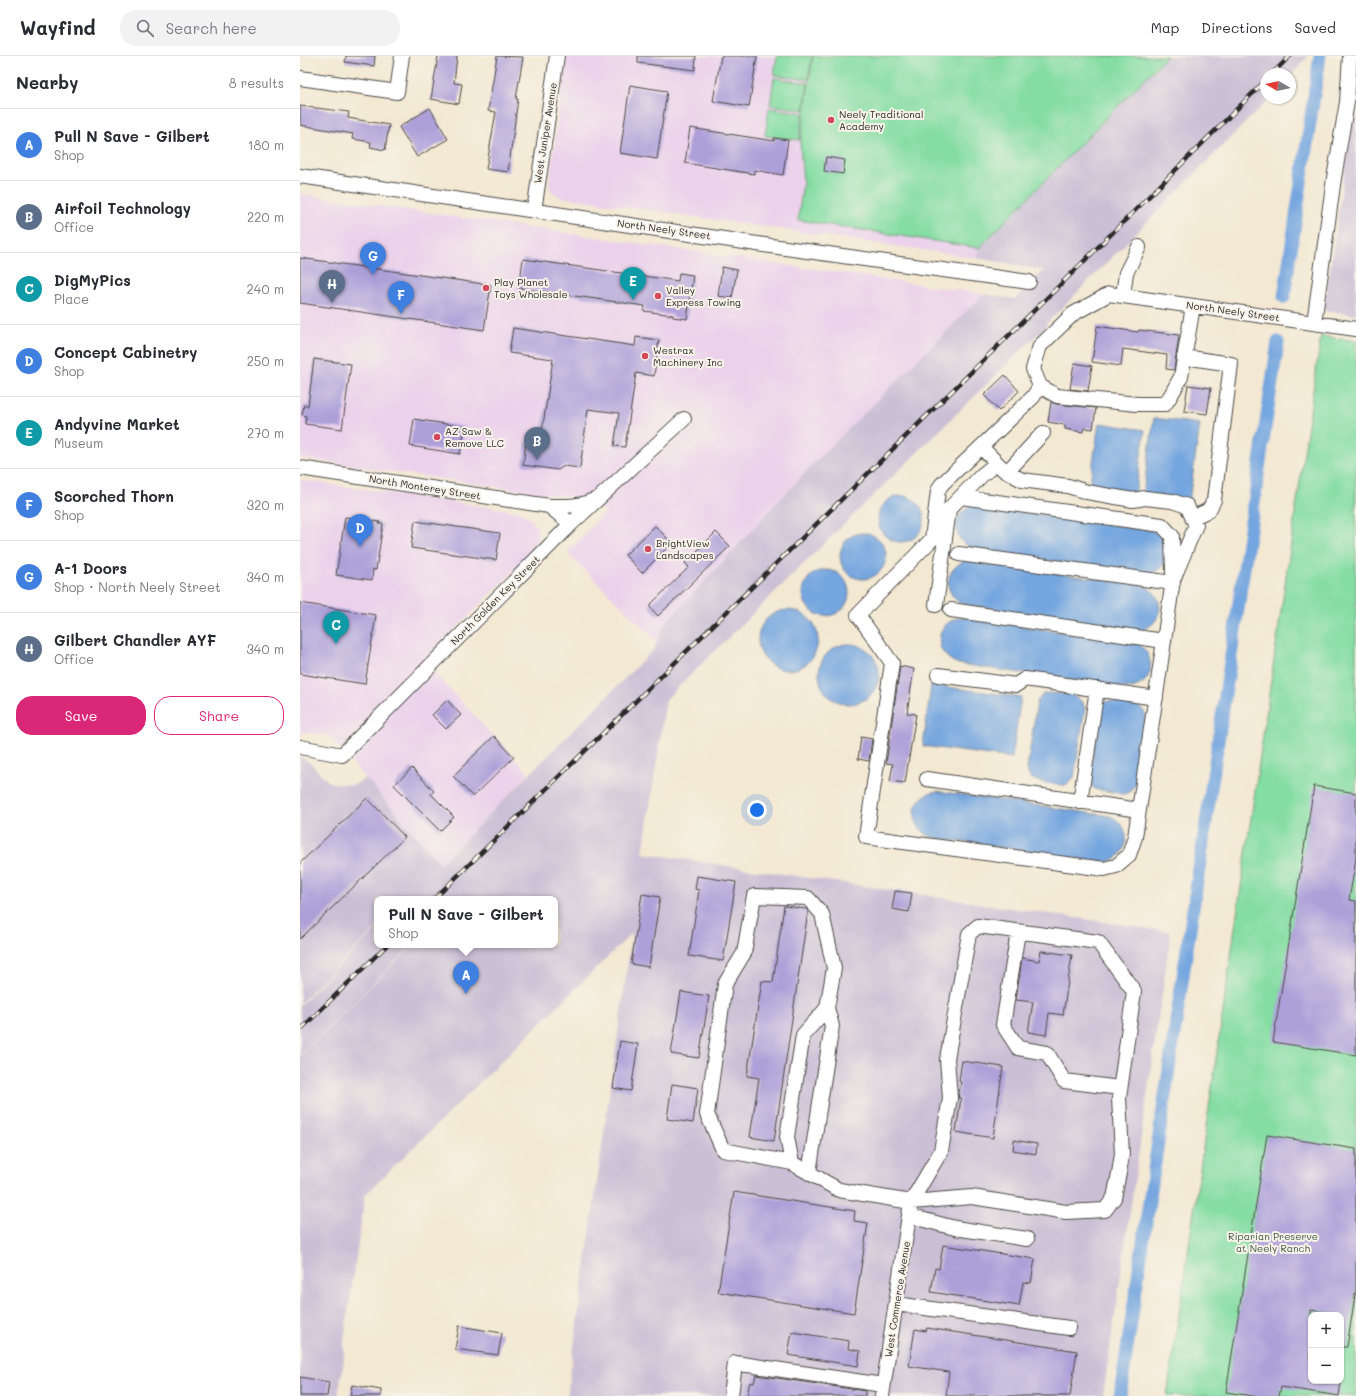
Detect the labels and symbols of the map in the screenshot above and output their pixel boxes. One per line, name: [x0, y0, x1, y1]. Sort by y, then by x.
north arrow: [1260, 68, 1296, 104]
street label: West Juniper Avenue: [530, 81, 560, 185]
place label: Neely Traditional Academy: [839, 107, 924, 133]
marker: Neely Traditional Academy: [826, 115, 836, 125]
street label: North Neely Street: [616, 216, 712, 242]
pin: G: [360, 242, 386, 275]
pin: E: [620, 267, 646, 300]
pin: H: [319, 270, 345, 303]
place label: Play Planet Toys Wholesale: [494, 275, 568, 301]
pin: F: [388, 281, 414, 314]
marker: Play Planet Toys Wholesale: [481, 283, 491, 293]
place label: Valley Express Towing: [666, 283, 741, 309]
marker: Valley Express Towing: [653, 291, 663, 301]
street label: North Neely Street: [1185, 298, 1281, 324]
place label: Westrax Machinery Inc: [653, 343, 723, 369]
marker: Westrax Machinery Inc: [640, 351, 650, 361]
place label: AZ Saw & Remove LLC: [445, 424, 504, 450]
pin: B: [524, 427, 550, 460]
marker: AZ Saw & Remove LLC: [432, 432, 442, 442]
street label: North Monterey Street: [368, 471, 482, 503]
pin: D: [347, 514, 373, 547]
place label: BrightView Landscapes: [656, 536, 714, 562]
marker: BrightView Landscapes: [643, 544, 653, 554]
street label: North Golden Key Street: [447, 552, 543, 648]
pin: C: [323, 611, 349, 644]
your location: [747, 800, 767, 820]
pin: A: [453, 961, 479, 994]
park label: Riparian Preserve at Neely Ranch: [1228, 1229, 1318, 1255]
street label: West Commerce Avenue: [881, 1240, 913, 1358]

